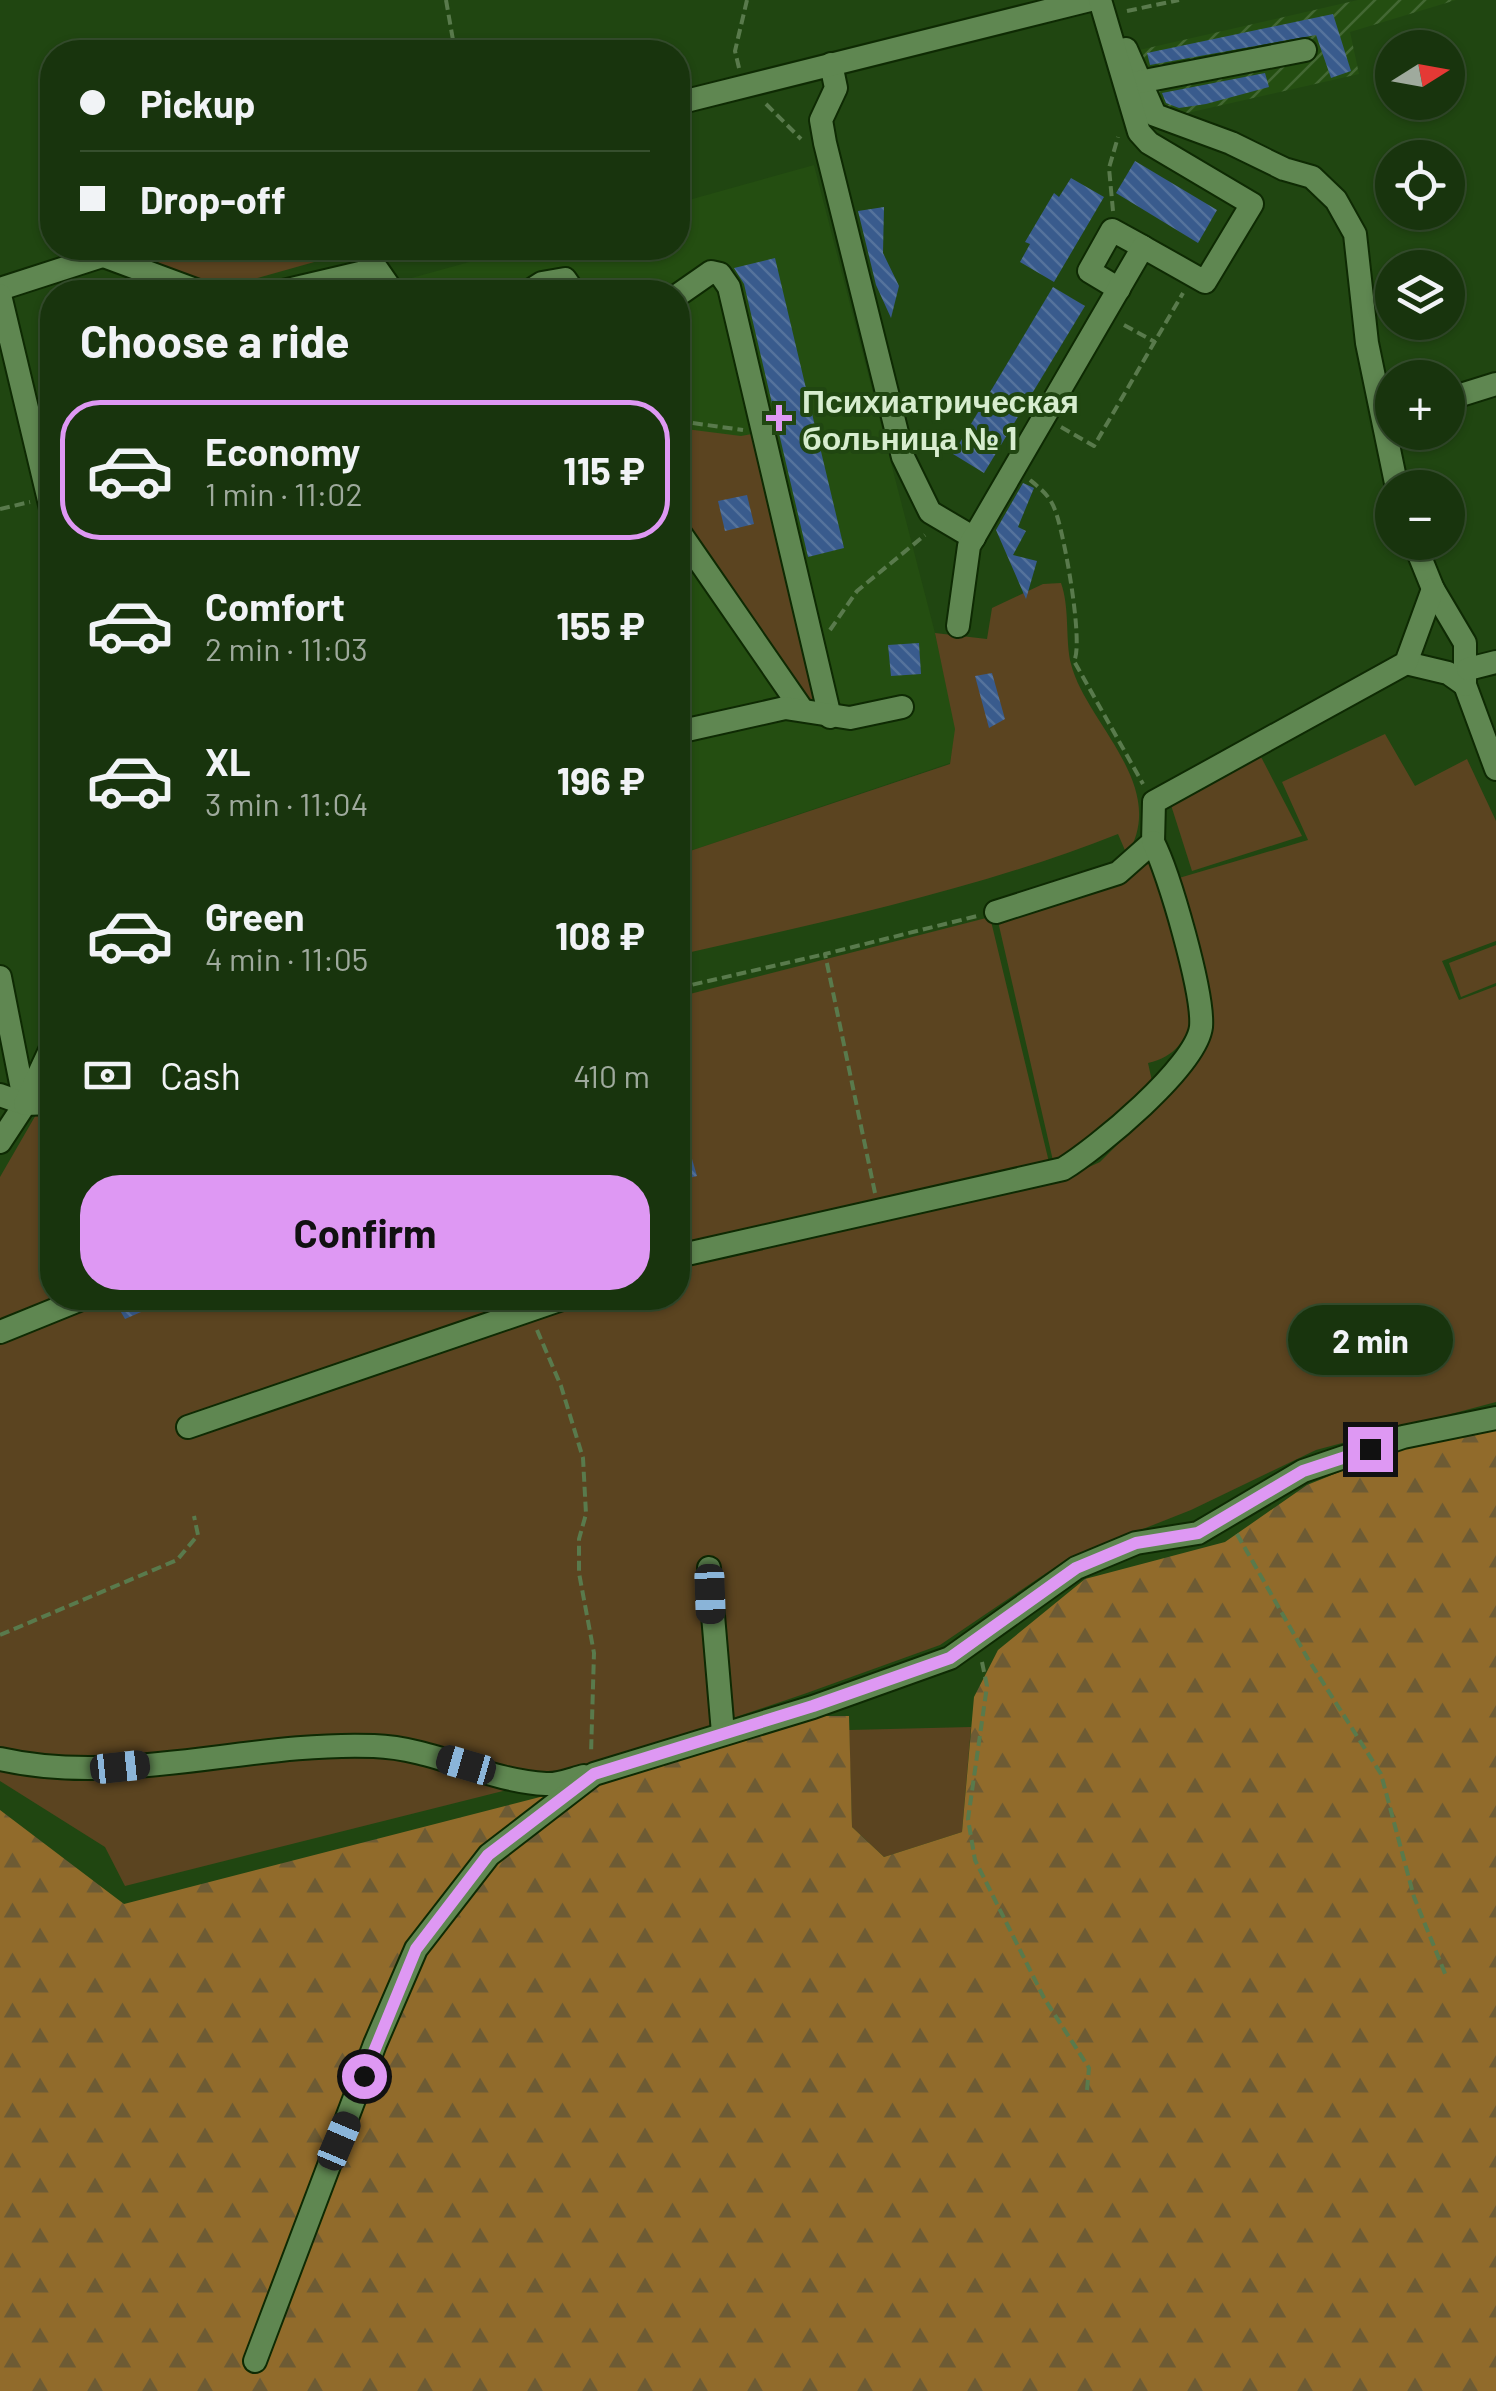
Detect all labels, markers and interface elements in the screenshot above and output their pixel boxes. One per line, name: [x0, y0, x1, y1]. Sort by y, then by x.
north arrow: [1375, 30, 1465, 120]
map controls: [1375, 30, 1465, 560]
text: Pickup: [140, 80, 255, 126]
button: locate: [1375, 140, 1465, 230]
text: Drop-off: [140, 176, 286, 222]
button: layers: [1375, 250, 1465, 340]
text: Choose a ride: [80, 313, 350, 367]
button: +: [1375, 360, 1465, 450]
place label: Психиатрическая больница № 1: [802, 381, 1079, 457]
marker: Психиатрическая больница № 1: [766, 405, 792, 431]
icon: car: [85, 425, 175, 515]
text: Economy: [205, 428, 360, 474]
text: 115 ₽: [563, 447, 645, 493]
button: −: [1375, 470, 1465, 560]
text: 1 min · 11:02: [205, 474, 363, 512]
icon: car: [85, 580, 175, 670]
text: Comfort: [205, 583, 345, 629]
text: 155 ₽: [556, 602, 645, 648]
text: 2 min · 11:03: [205, 629, 368, 667]
icon: car: [85, 735, 175, 825]
text: XL: [205, 738, 251, 784]
text: 196 ₽: [557, 757, 645, 803]
text: 3 min · 11:04: [205, 784, 368, 822]
icon: car: [85, 890, 175, 980]
text: Green: [205, 893, 305, 939]
text: 108 ₽: [555, 912, 645, 958]
text: 4 min · 11:05: [205, 939, 368, 977]
icon: cash: [80, 1048, 135, 1103]
text: Cash: [160, 1052, 241, 1098]
text: 410 m: [573, 1056, 650, 1094]
button: Confirm: [80, 1175, 650, 1290]
callout: 2 min: [1288, 1304, 1452, 1374]
text: 2 min: [1332, 1321, 1409, 1359]
route end: [1348, 1427, 1393, 1472]
car: [694, 1563, 726, 1625]
car: [433, 1742, 499, 1788]
car: [89, 1749, 151, 1785]
route start: [342, 2054, 387, 2099]
car: [313, 2108, 365, 2174]

